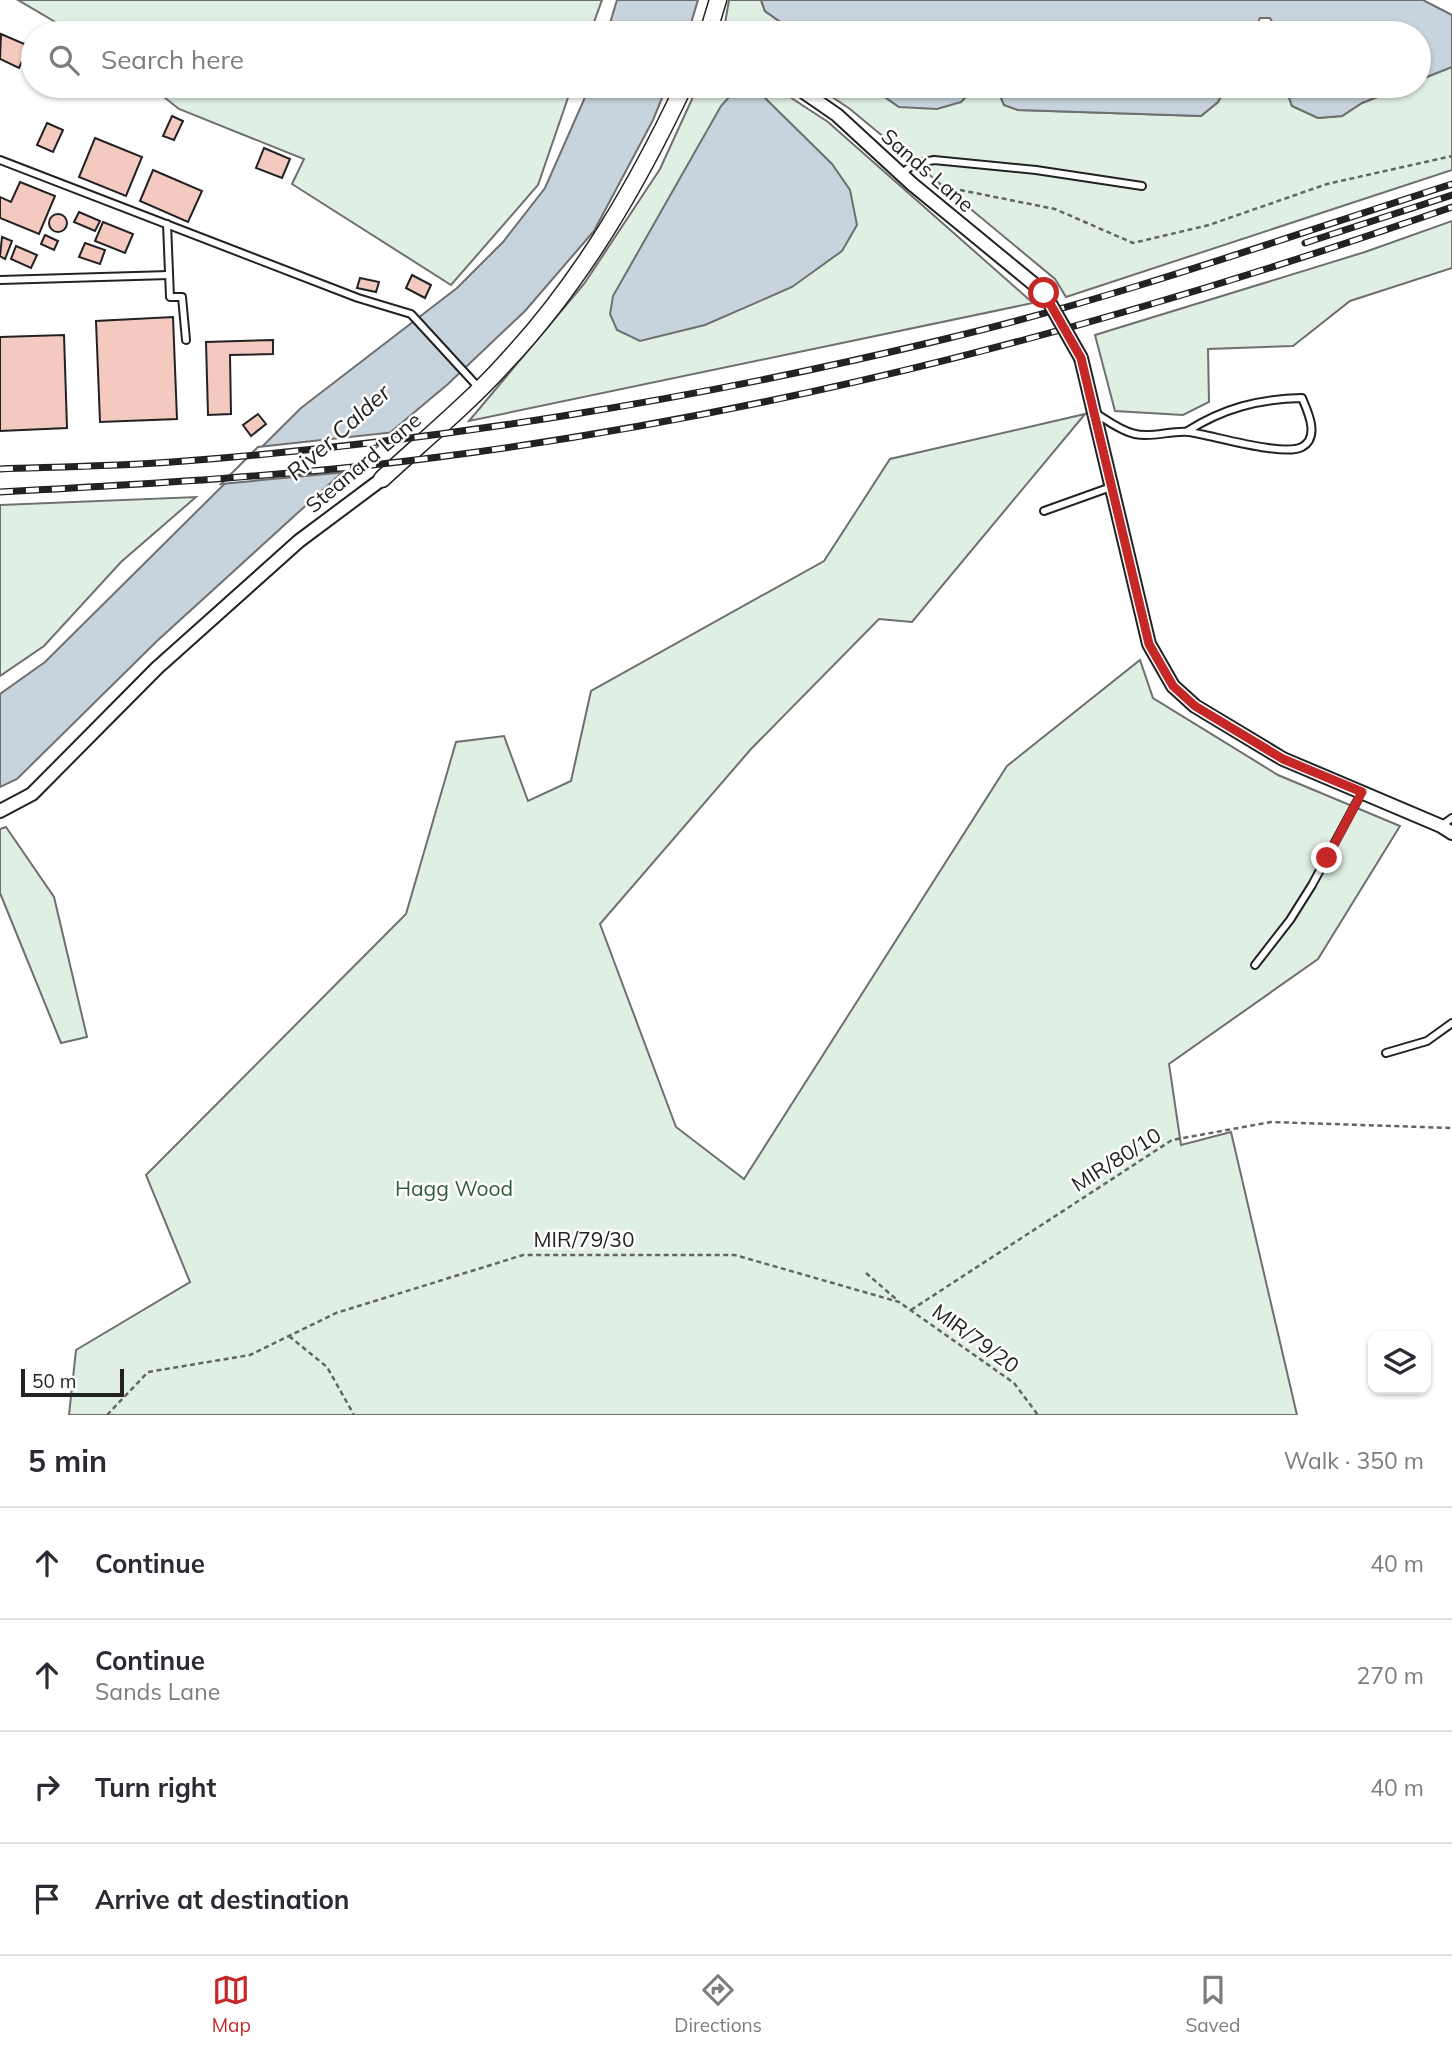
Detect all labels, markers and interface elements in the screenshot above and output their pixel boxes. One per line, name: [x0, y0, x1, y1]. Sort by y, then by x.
search box: [21, 21, 1431, 98]
icon: search: [45, 41, 83, 79]
text: Search here: [101, 43, 244, 76]
street label: Sands Lane: [876, 123, 980, 217]
route start: [1028, 277, 1059, 308]
water label: River Calder: [280, 377, 397, 486]
street label: Steanard Lane: [300, 406, 426, 518]
route end: [1311, 842, 1342, 873]
street label: MIR/80/10: [1066, 1121, 1166, 1197]
park label: Hagg Wood: [395, 1175, 513, 1201]
street label: MIR/79/30: [534, 1226, 634, 1252]
street label: MIR/79/20: [928, 1298, 1024, 1378]
map controls: [1368, 1331, 1431, 1394]
button: layers: [1368, 1331, 1431, 1394]
scale bar: [21, 1366, 124, 1398]
text: 50 m: [32, 1369, 76, 1393]
text: 5 min: [28, 1442, 107, 1480]
text: Walk · 350 m: [1284, 1446, 1424, 1475]
icon: ahead: [28, 1544, 66, 1582]
text: Continue: [95, 1547, 205, 1580]
text: 40 m: [1370, 1549, 1424, 1578]
text: Continue: [95, 1644, 205, 1677]
icon: ahead: [28, 1656, 66, 1694]
text: 270 m: [1356, 1661, 1424, 1690]
text: Sands Lane: [95, 1677, 220, 1706]
icon: right: [28, 1768, 66, 1806]
text: Turn right: [95, 1771, 216, 1804]
text: 40 m: [1370, 1773, 1424, 1802]
icon: arrive: [28, 1880, 66, 1918]
text: Arrive at destination: [95, 1883, 350, 1916]
tab: Map: [212, 1971, 251, 2037]
tab: Directions: [674, 1971, 762, 2037]
tab: Saved: [1185, 1971, 1240, 2037]

